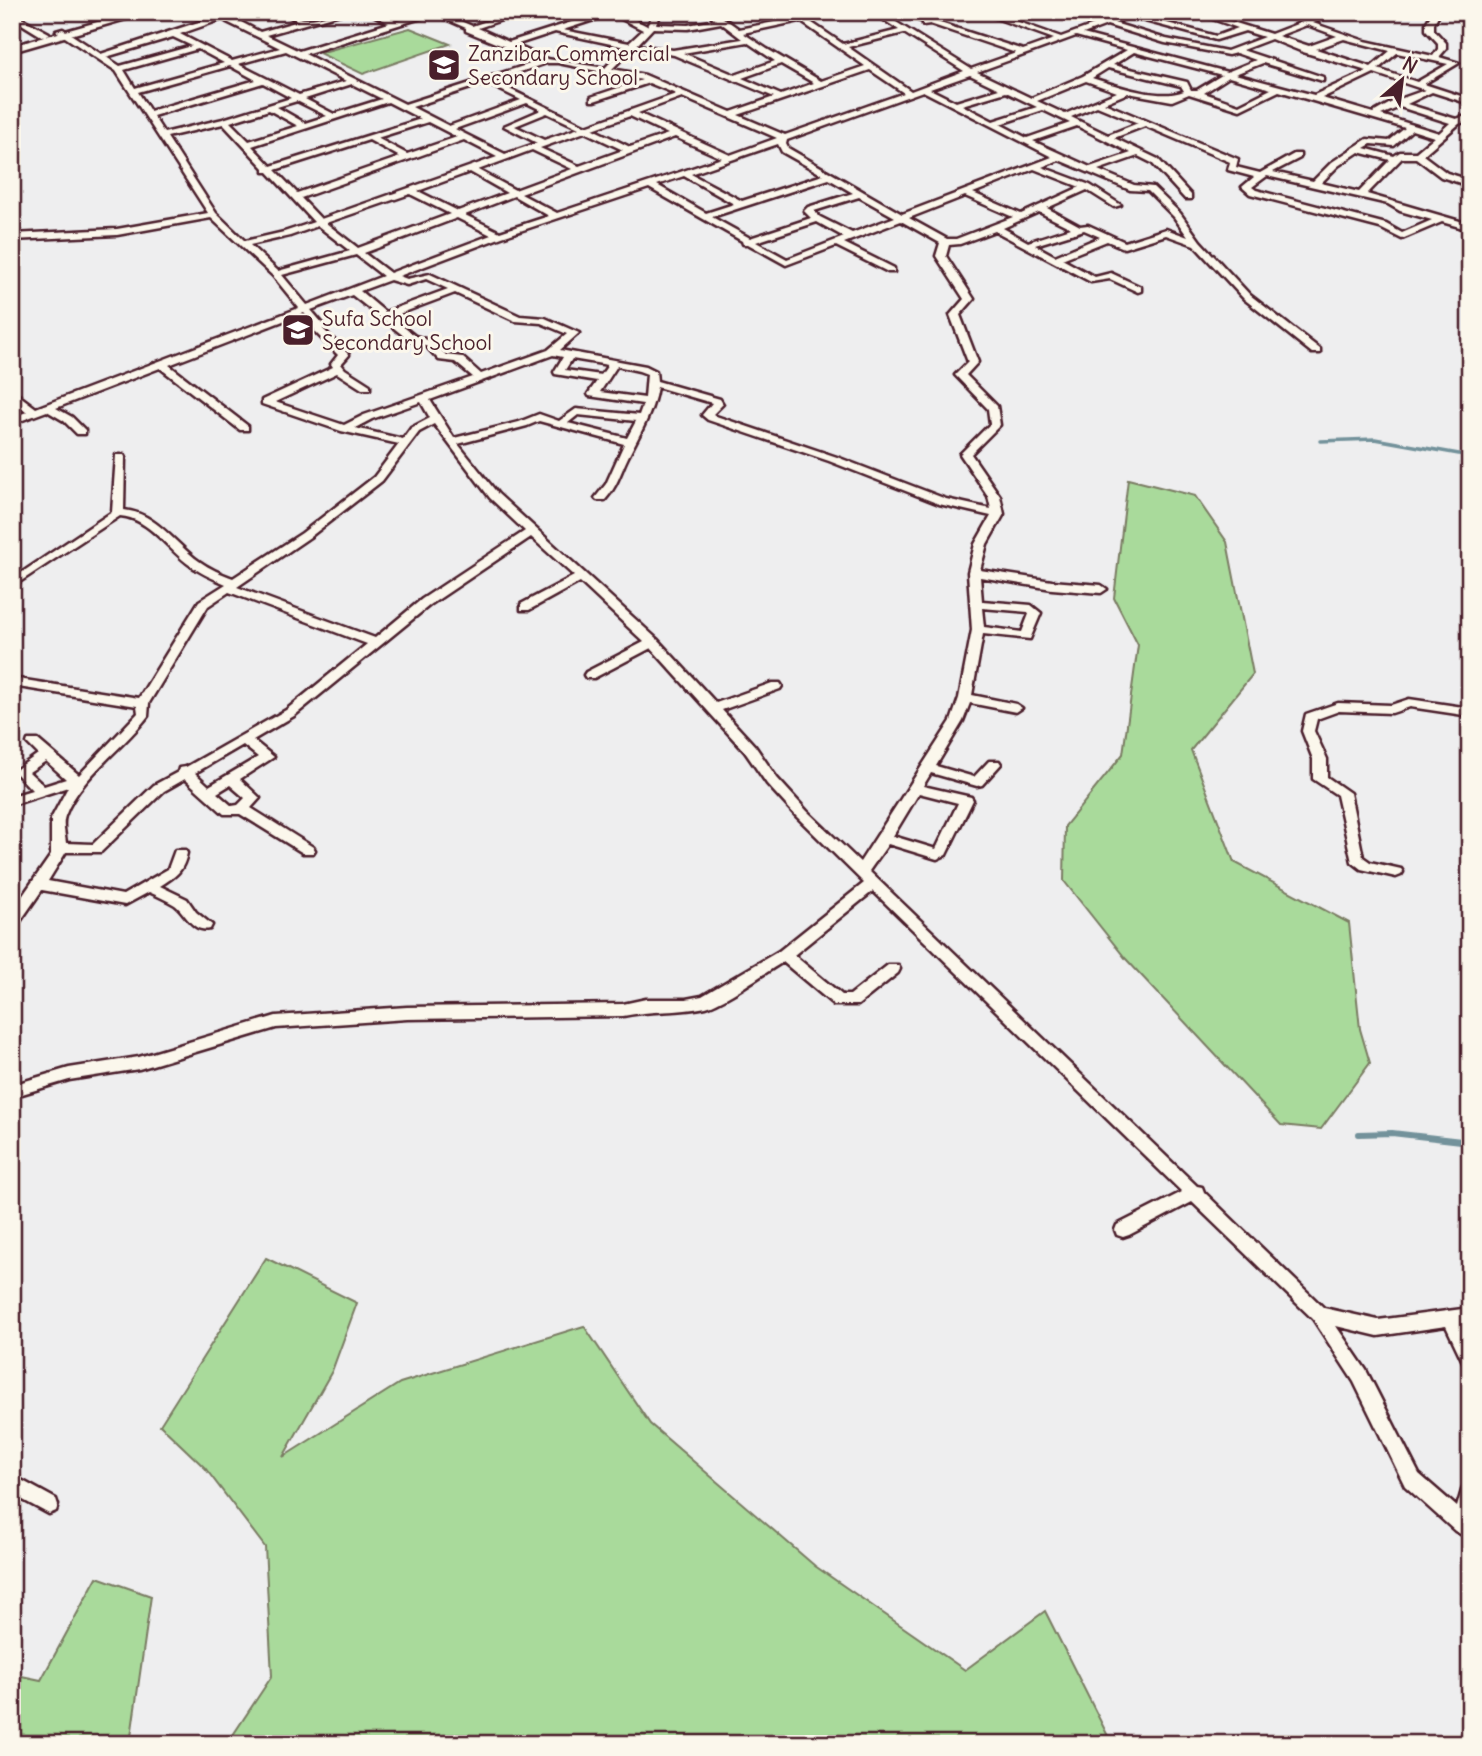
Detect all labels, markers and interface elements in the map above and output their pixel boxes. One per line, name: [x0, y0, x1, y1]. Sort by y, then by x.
place label: Zanzibar Commercial Secondary School: [468, 40, 670, 91]
school or university icon: Zanzibar Commercial Secondary School: [425, 46, 463, 84]
north arrow: [1366, 46, 1436, 116]
text: N: [1399, 51, 1421, 79]
place label: Sufa School Secondary School: [322, 305, 492, 356]
school or university icon: Sufa School Secondary School: [279, 311, 317, 349]

